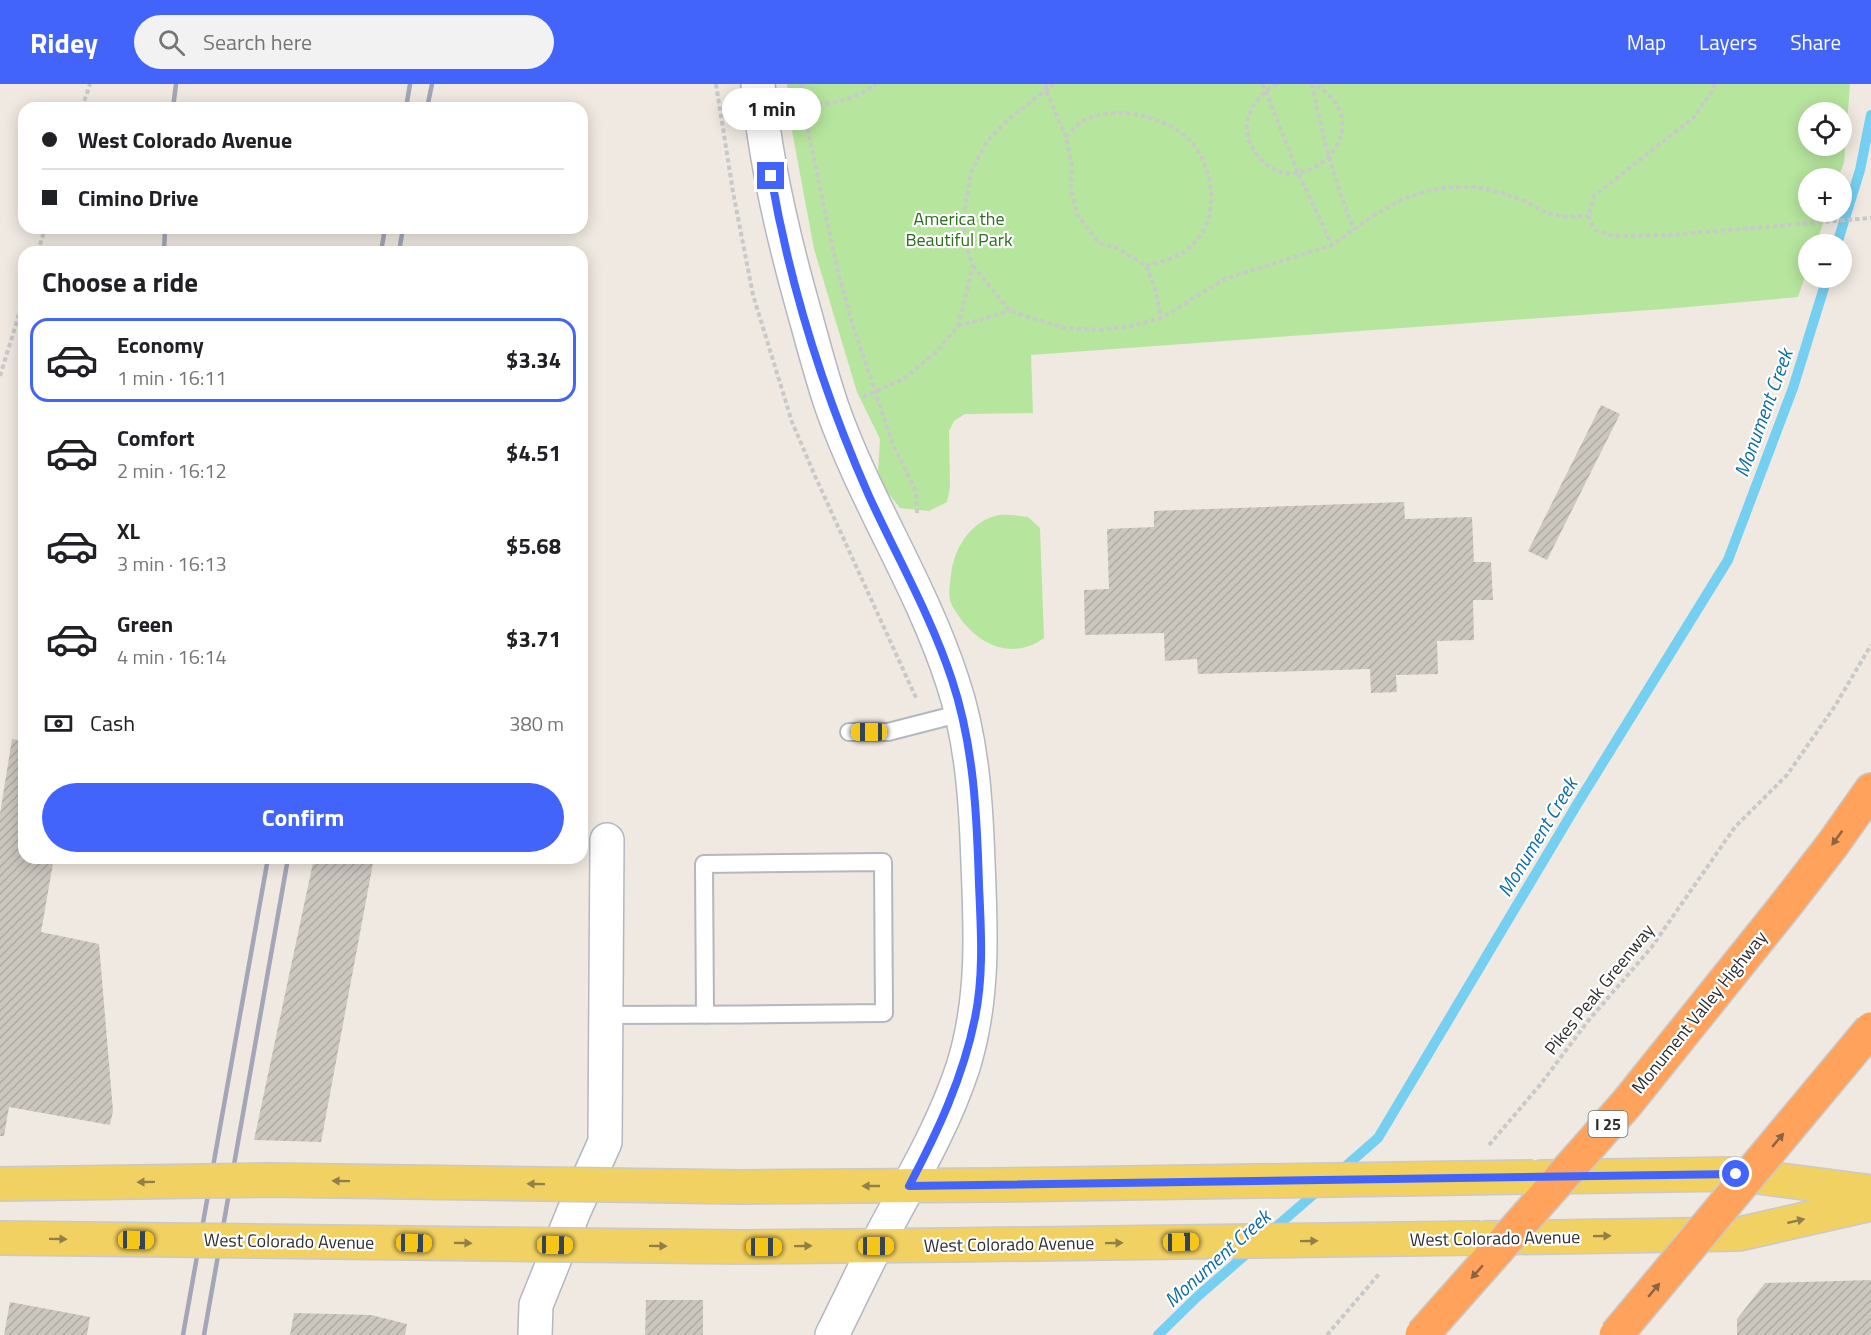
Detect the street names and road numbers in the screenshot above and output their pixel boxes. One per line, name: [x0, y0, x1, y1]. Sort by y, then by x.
street label: Pikes Peak Greenway: [1538, 917, 1661, 1060]
street label: Monument Valley Highway: [1625, 924, 1774, 1099]
road number: I 25: [1588, 1111, 1628, 1137]
street label: West Colorado Avenue: [1409, 1223, 1581, 1253]
street label: West Colorado Avenue: [203, 1226, 375, 1256]
street label: West Colorado Avenue: [923, 1229, 1095, 1259]

